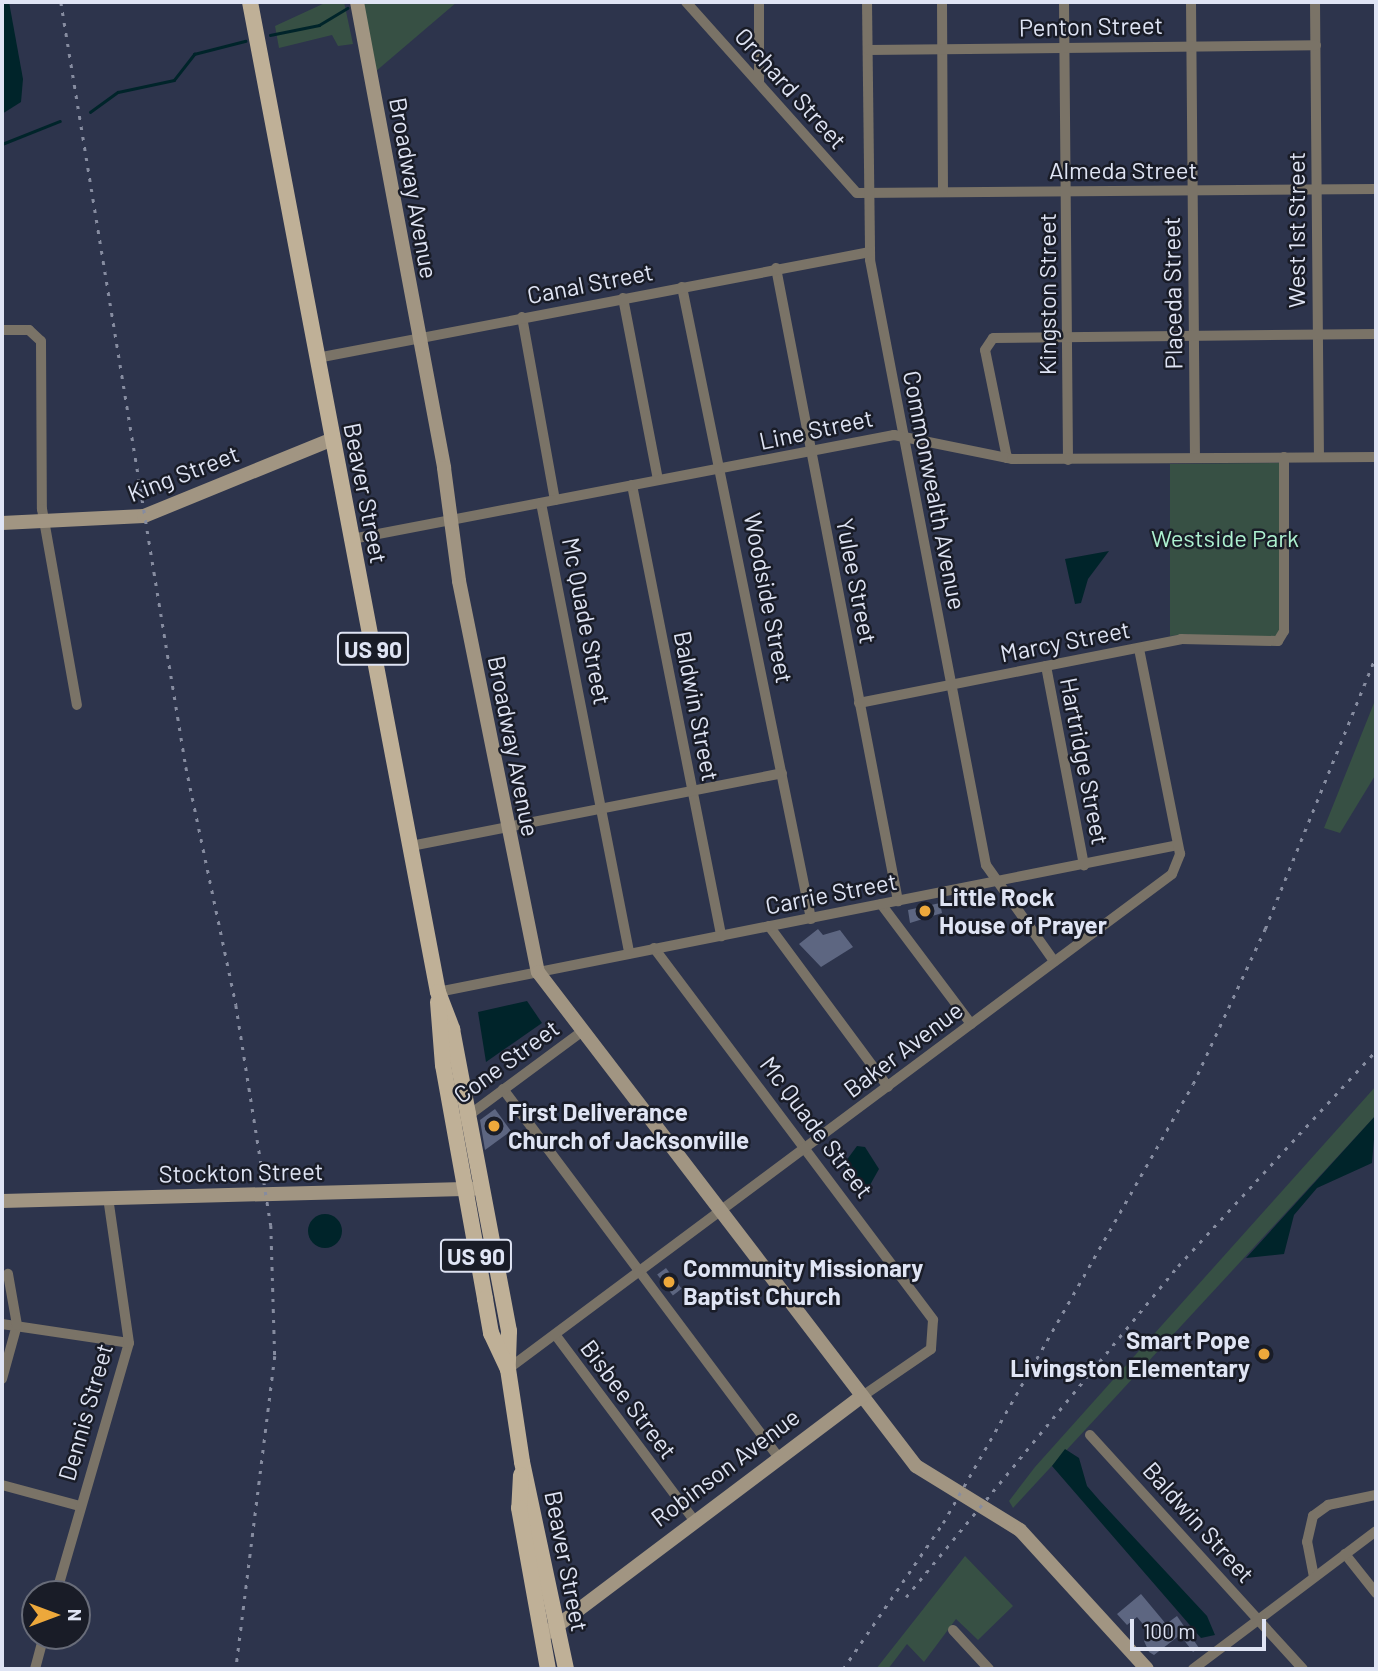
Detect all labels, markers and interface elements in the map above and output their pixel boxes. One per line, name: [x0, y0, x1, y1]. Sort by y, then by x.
street label: Penton Street: [1019, 10, 1163, 42]
street label: Orchard Street: [729, 21, 853, 155]
street label: Broadway Avenue: [384, 95, 444, 281]
street label: West 1st Street: [1282, 152, 1310, 308]
street label: Almeda Street: [1049, 156, 1197, 184]
street label: Kingston Street: [1033, 213, 1061, 375]
street label: Placeda Street: [1156, 216, 1188, 370]
street label: Canal Street: [525, 257, 655, 309]
street label: Commonwealth Avenue: [898, 368, 972, 612]
street label: Line Street: [756, 403, 876, 455]
street label: Beaver Street: [338, 420, 394, 566]
street label: King Street: [123, 439, 243, 507]
street label: Woodside Street: [738, 510, 800, 686]
street label: Yulee Street: [831, 516, 883, 646]
park label: Westside Park: [1151, 524, 1299, 552]
street label: Mc Quade Street: [557, 535, 617, 707]
street label: Marcy Street: [998, 614, 1132, 668]
street label: Baldwin Street: [668, 628, 726, 784]
road number: US 90: [336, 629, 410, 668]
street label: Broadway Avenue: [482, 653, 546, 839]
street label: Hartridge Street: [1055, 675, 1115, 847]
street label: Carrie Street: [763, 866, 899, 920]
place label: Little Rock House of Prayer: [939, 883, 1107, 939]
marker: Little Rock House of Prayer: [917, 903, 933, 919]
street label: Baker Avenue: [838, 995, 968, 1103]
street label: Cone Street: [448, 1013, 564, 1109]
street label: Mc Quade Street: [754, 1051, 880, 1203]
place label: First Deliverance Church of Jacksonville: [508, 1098, 749, 1154]
marker: First Deliverance Church of Jacksonville: [486, 1118, 502, 1134]
street label: Stockton Street: [158, 1156, 324, 1188]
road number: US 90: [439, 1236, 513, 1275]
place label: Community Missionary Baptist Church: [683, 1254, 923, 1310]
marker: Community Missionary Baptist Church: [661, 1274, 677, 1290]
place label: Smart Pope Livingston Elementary: [1010, 1326, 1250, 1382]
street label: Bisbee Street: [575, 1334, 683, 1464]
street label: Dennis Street: [52, 1340, 118, 1484]
marker: Smart Pope Livingston Elementary: [1256, 1346, 1272, 1362]
street label: Robinson Avenue: [645, 1402, 805, 1532]
street label: Baldwin Street: [1137, 1456, 1261, 1588]
street label: Beaver Street: [539, 1488, 595, 1634]
north arrow: [21, 1580, 91, 1650]
scale bar: [1133, 1604, 1270, 1648]
text: N: [64, 1609, 87, 1621]
text: 100 m: [1143, 1618, 1196, 1643]

